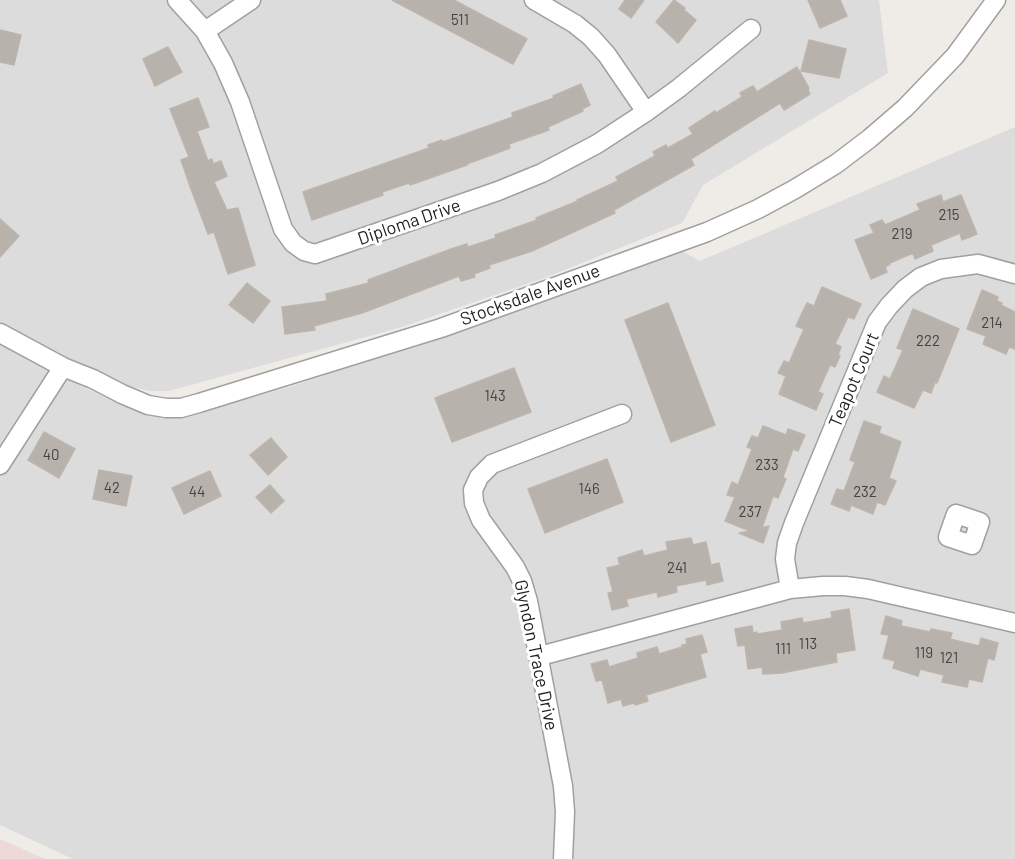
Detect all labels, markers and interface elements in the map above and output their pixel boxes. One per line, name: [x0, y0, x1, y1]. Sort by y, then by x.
house number: 511: [451, 11, 469, 29]
street label: Diploma Drive: [355, 194, 463, 250]
house number: 215: [939, 206, 959, 224]
house number: 219: [892, 225, 912, 243]
street label: Stocksdale Avenue: [457, 260, 603, 330]
house number: 214: [981, 314, 1003, 332]
street label: Teapot Court: [824, 329, 884, 431]
house number: 222: [916, 332, 940, 350]
house number: 143: [484, 387, 506, 405]
house number: 40: [43, 446, 59, 464]
house number: 233: [755, 456, 779, 474]
house number: 42: [104, 479, 120, 497]
house number: 146: [578, 480, 600, 498]
house number: 44: [189, 483, 205, 501]
house number: 232: [853, 483, 877, 501]
house number: 237: [739, 503, 761, 521]
house number: 241: [667, 559, 687, 577]
street label: Glyndon Trace Drive: [509, 578, 563, 732]
house number: 113: [799, 635, 817, 653]
house number: 111: [775, 640, 791, 658]
house number: 119: [915, 644, 933, 662]
house number: 121: [940, 649, 958, 667]

